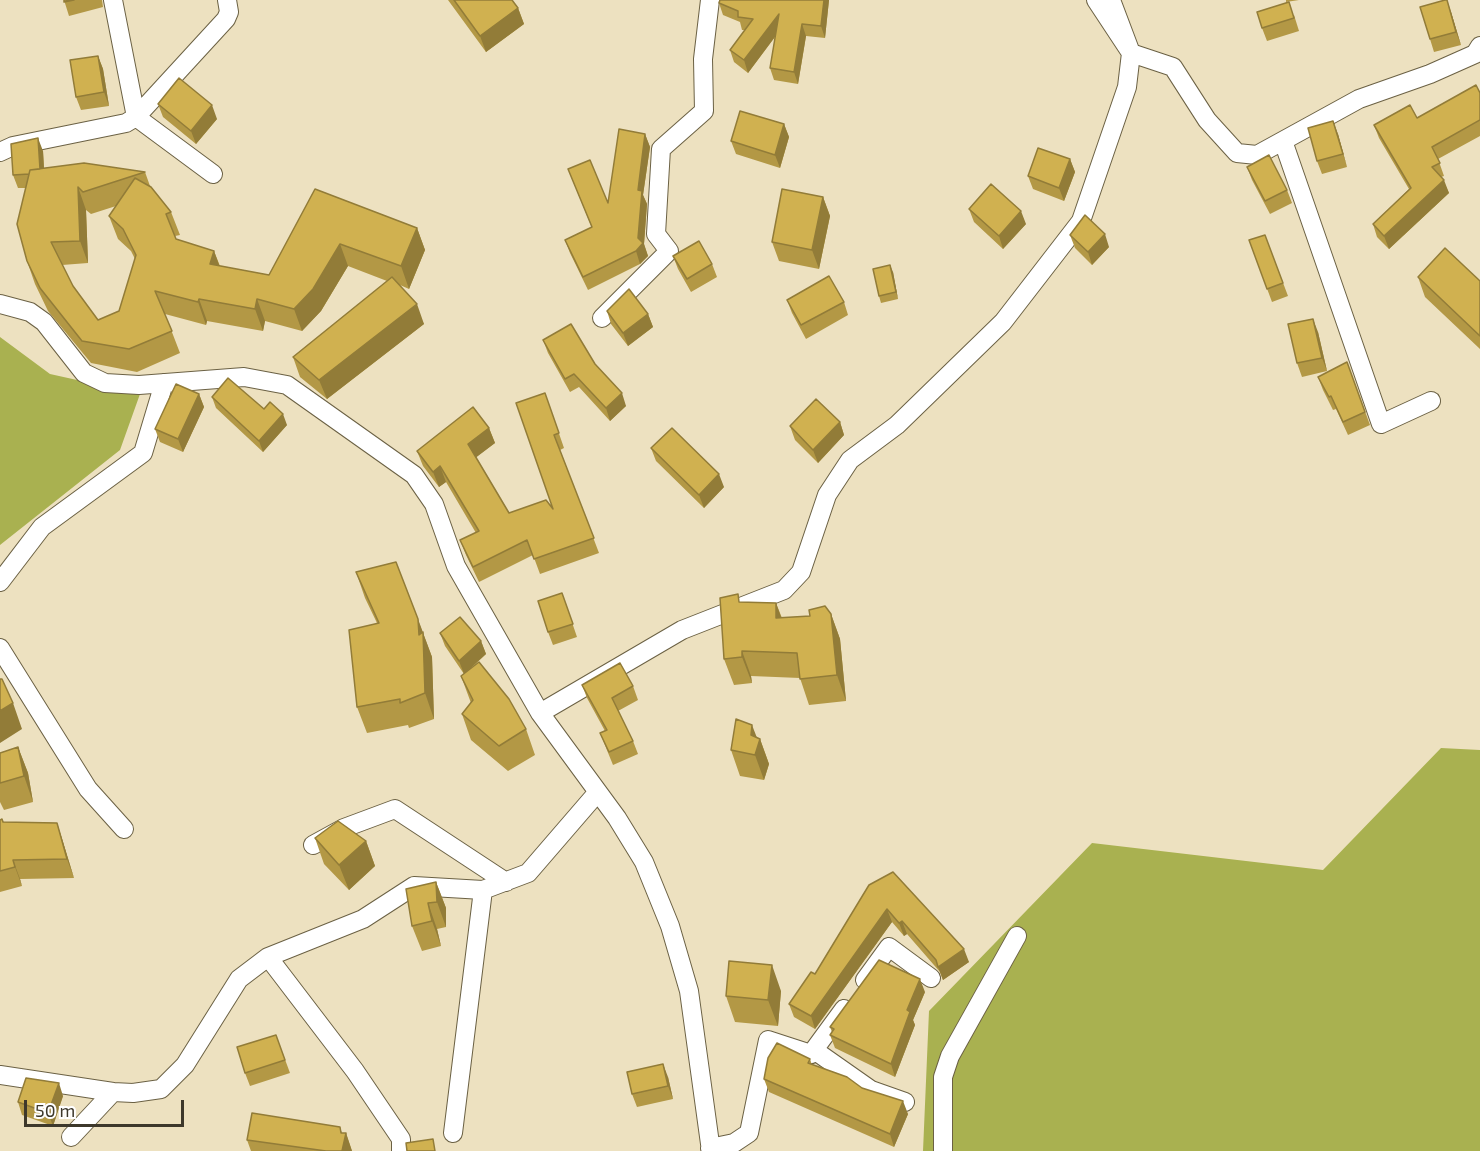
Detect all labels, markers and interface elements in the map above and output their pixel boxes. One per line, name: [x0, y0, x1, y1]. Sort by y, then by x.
scale bar: [27, 1088, 188, 1126]
text: 50 m: [35, 1099, 75, 1121]

